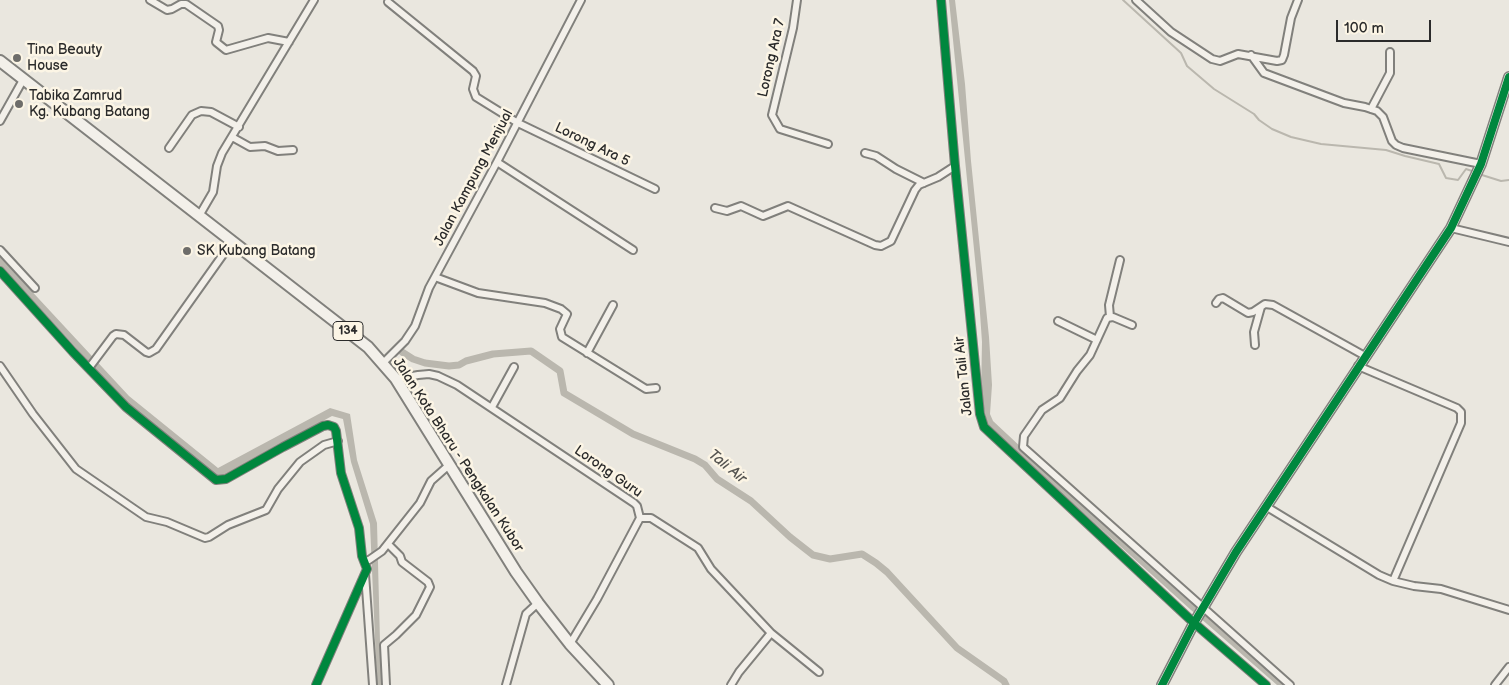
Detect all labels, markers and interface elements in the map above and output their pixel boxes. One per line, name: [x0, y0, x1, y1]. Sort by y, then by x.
scale bar: [1339, 10, 1434, 42]
street label: Lorong Ara 7: [755, 17, 789, 99]
text: 100 m: [1344, 19, 1384, 38]
place label: Tina Beauty House: [27, 42, 102, 74]
marker: Tina Beauty House: [11, 52, 23, 64]
place label: Tabika Zamrud Kg. Kubang Batang: [29, 88, 150, 120]
marker: Tabika Zamrud Kg. Kubang Batang: [13, 98, 25, 110]
street label: Jalan Kampung Menjual: [431, 107, 517, 249]
street label: Lorong Ara 5: [552, 120, 632, 170]
place label: SK Kubang Batang: [197, 243, 316, 259]
marker: SK Kubang Batang: [181, 245, 193, 257]
road number: 134: [333, 322, 363, 341]
street label: Jalan Tali Air: [951, 336, 977, 416]
street label: Jalan Kota Bharu - Pengkalan Kubor: [389, 355, 527, 555]
street label: Lorong Guru: [571, 442, 645, 502]
water label: Tali Air: [704, 446, 750, 488]

